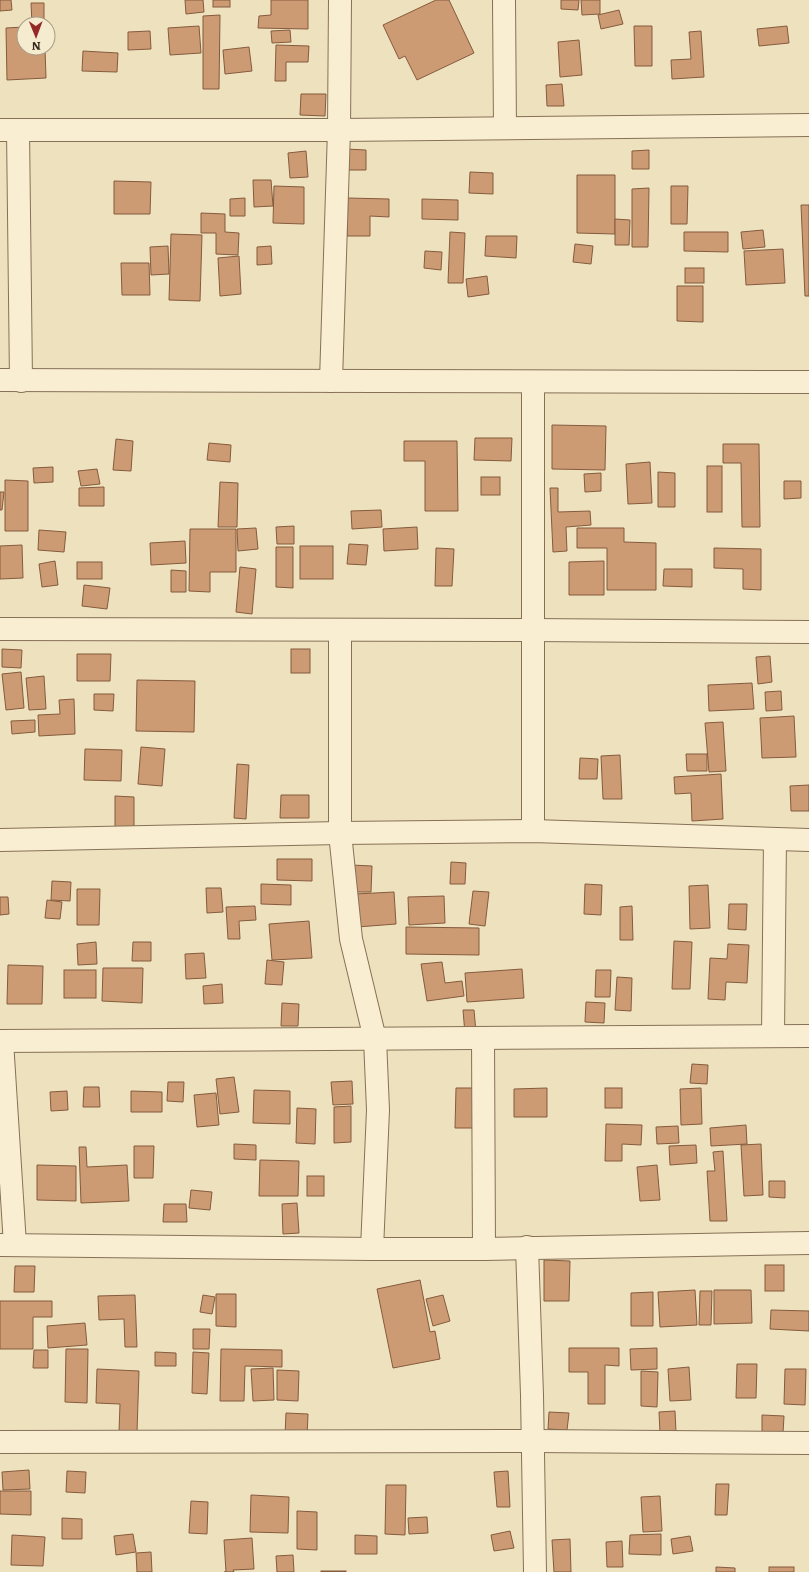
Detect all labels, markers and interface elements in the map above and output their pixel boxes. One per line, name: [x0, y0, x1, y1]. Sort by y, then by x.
north arrow: [16, 16, 56, 56]
text: N: [31, 39, 41, 55]

